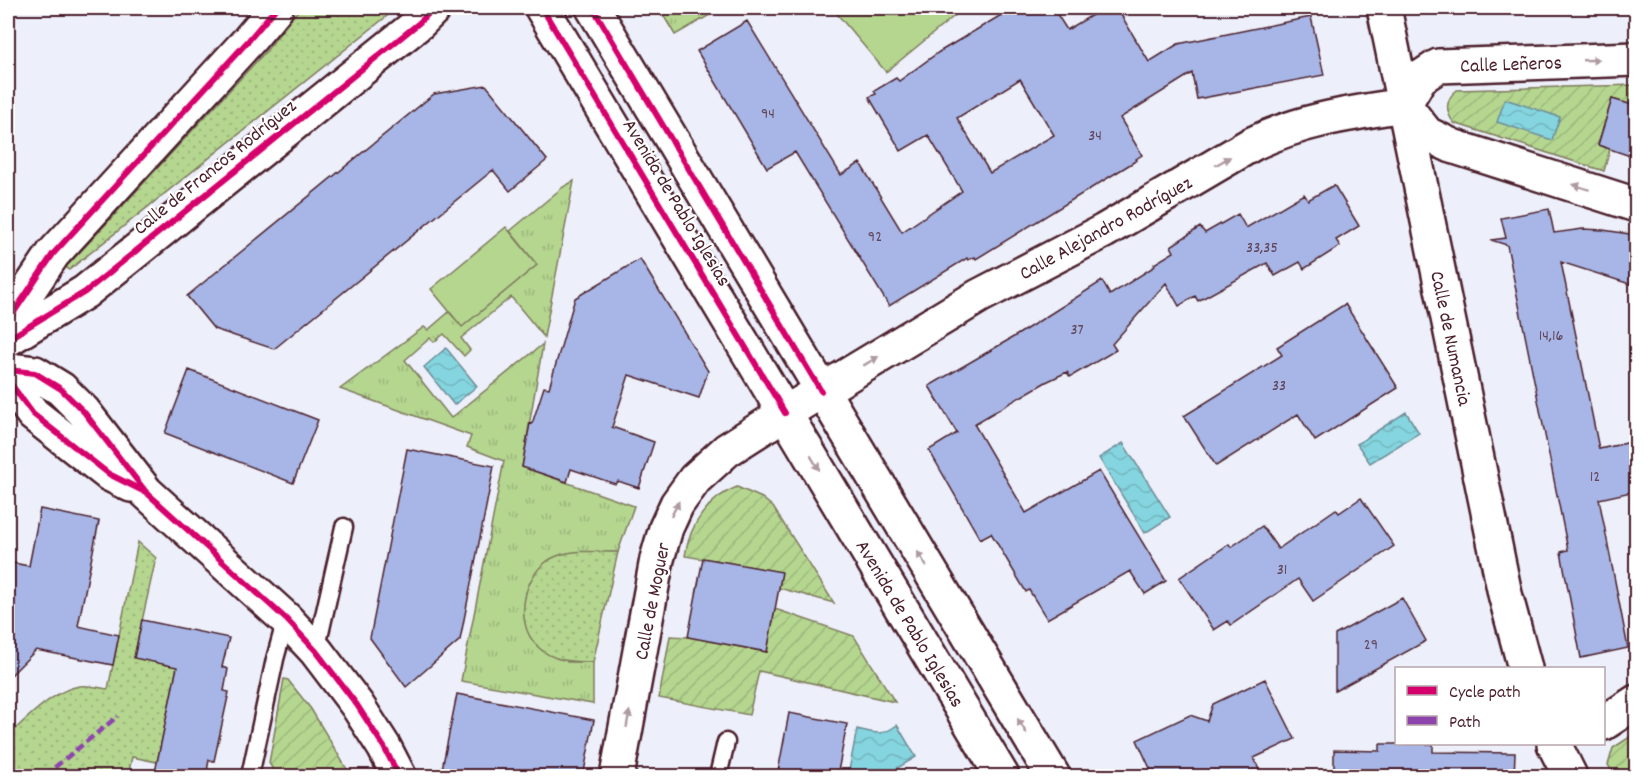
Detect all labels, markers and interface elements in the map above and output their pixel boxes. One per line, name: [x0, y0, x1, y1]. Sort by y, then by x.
street label: Calle Leñeros: [1460, 50, 1563, 82]
one-way arrow: [1581, 56, 1600, 65]
street label: Calle de Francos Rodríguez: [128, 93, 304, 243]
house number: 94: [761, 103, 775, 126]
street label: Avenida de Pablo Iglesias: [614, 115, 737, 293]
house number: 34: [1088, 125, 1102, 148]
one-way arrow: [1215, 156, 1232, 166]
street label: Calle Alejandro Rodríguez: [1015, 170, 1198, 289]
one-way arrow: [1572, 182, 1590, 192]
house number: 92: [868, 226, 882, 249]
house number: 33,35: [1246, 237, 1278, 260]
street label: Calle de Numancia: [1421, 269, 1477, 409]
house number: 37: [1070, 319, 1084, 342]
house number: 14,16: [1539, 325, 1563, 348]
one-way arrow: [863, 356, 880, 366]
house number: 33: [1272, 375, 1286, 398]
one-way arrow: [809, 455, 820, 471]
house number: 12: [1590, 466, 1600, 489]
one-way arrow: [670, 500, 680, 517]
street label: Avenida de Pablo Iglesias: [847, 536, 970, 714]
street label: Calle de Moguer: [629, 540, 679, 663]
one-way arrow: [917, 551, 928, 567]
house number: 31: [1277, 559, 1287, 582]
house number: 29: [1364, 634, 1378, 657]
legend: [1395, 667, 1605, 745]
text: Cycle path: [1449, 681, 1520, 706]
one-way arrow: [624, 709, 633, 728]
text: Path: [1449, 711, 1481, 736]
one-way arrow: [1017, 718, 1028, 734]

